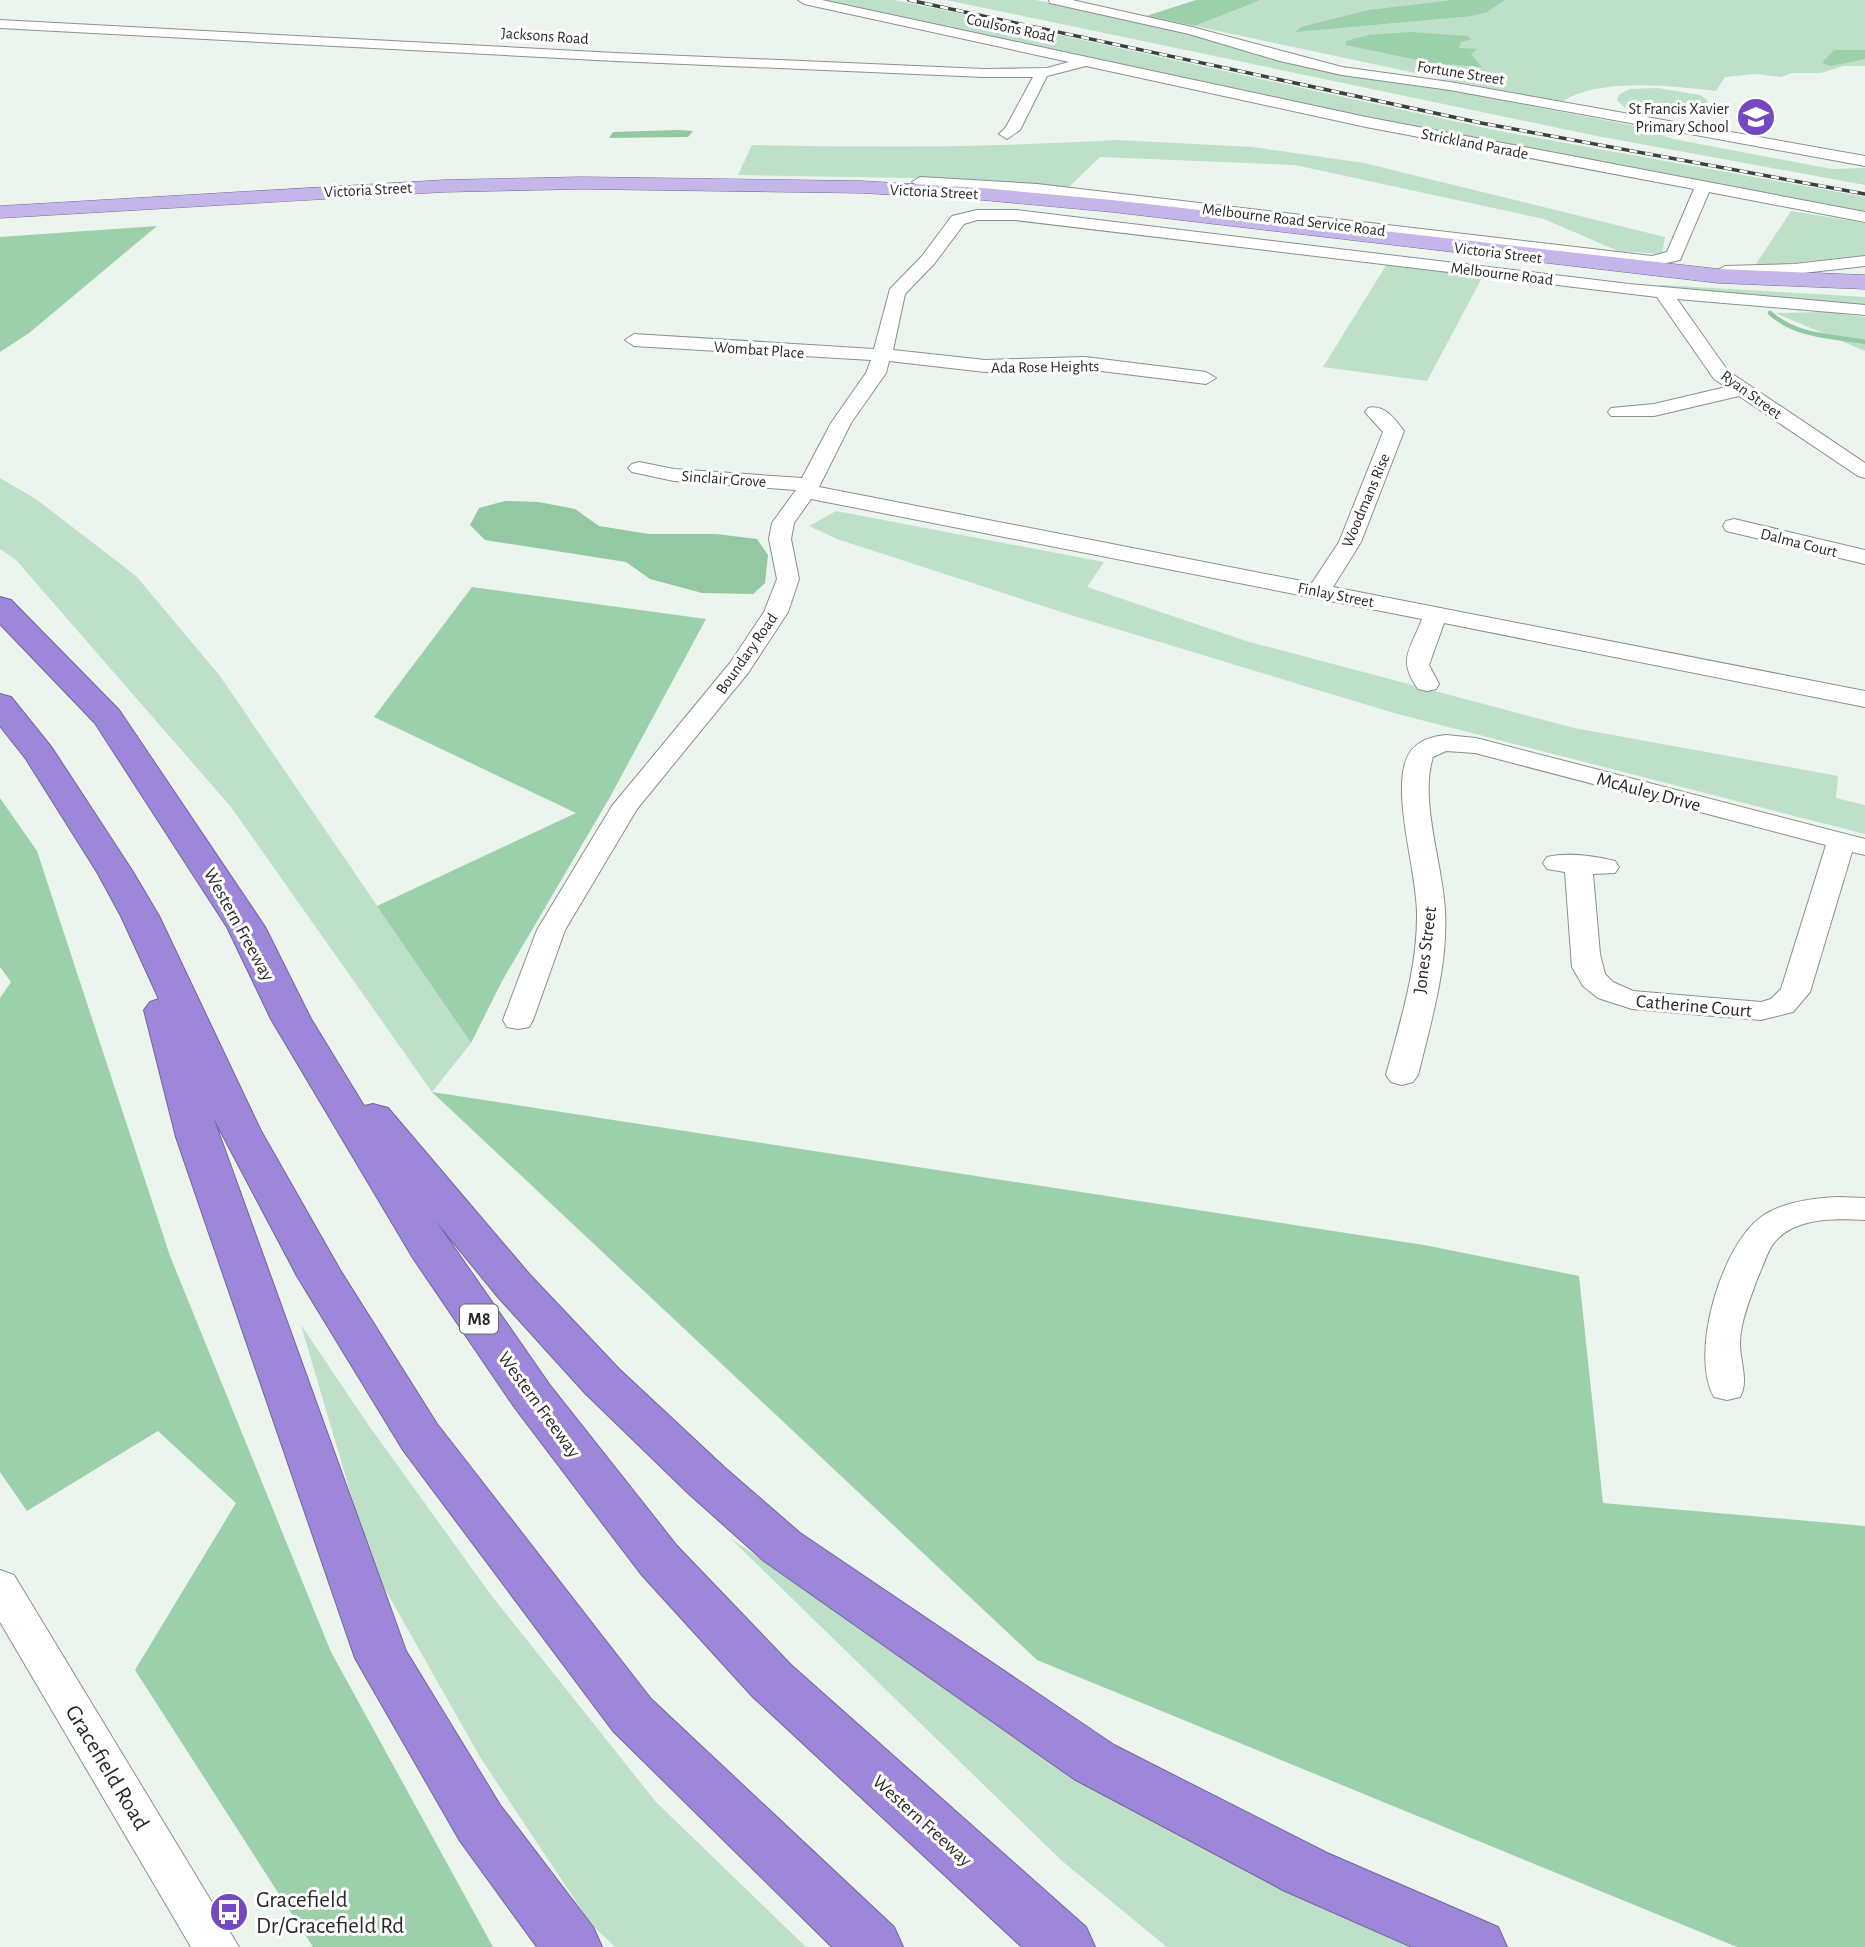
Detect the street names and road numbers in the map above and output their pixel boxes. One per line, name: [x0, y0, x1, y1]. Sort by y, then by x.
street label: Coulsons Road: [965, 11, 1057, 45]
street label: Jacksons Road: [501, 25, 589, 47]
street label: Fortune Street: [1416, 58, 1506, 88]
street label: Strickland Parade: [1420, 126, 1530, 162]
street label: Victoria Street: [324, 180, 413, 200]
street label: Victoria Street: [889, 182, 978, 202]
street label: Melbourne Road Service Road: [1201, 201, 1386, 239]
street label: Victoria Street: [1453, 240, 1543, 266]
street label: Melbourne Road: [1450, 260, 1554, 288]
street label: Wombat Place: [713, 339, 805, 361]
street label: Ada Rose Heights: [991, 358, 1099, 376]
street label: Ryan Street: [1717, 367, 1785, 423]
street label: Woodmans Rise: [1339, 451, 1393, 550]
street label: Sinclair Grove: [681, 468, 767, 490]
street label: Dalma Court: [1759, 526, 1839, 560]
street label: Finlay Street: [1296, 580, 1375, 611]
street label: Boundary Road: [713, 610, 781, 698]
street label: McAuley Drive: [1595, 769, 1702, 815]
street label: Western Freeway: [200, 865, 278, 984]
street label: Jones Street: [1411, 905, 1440, 995]
street label: Catherine Court: [1635, 992, 1753, 1021]
road number: M8: [460, 1304, 498, 1334]
street label: Western Freeway: [494, 1348, 583, 1461]
street label: Gracefield Road: [61, 1701, 153, 1834]
street label: Western Freeway: [869, 1772, 975, 1870]

